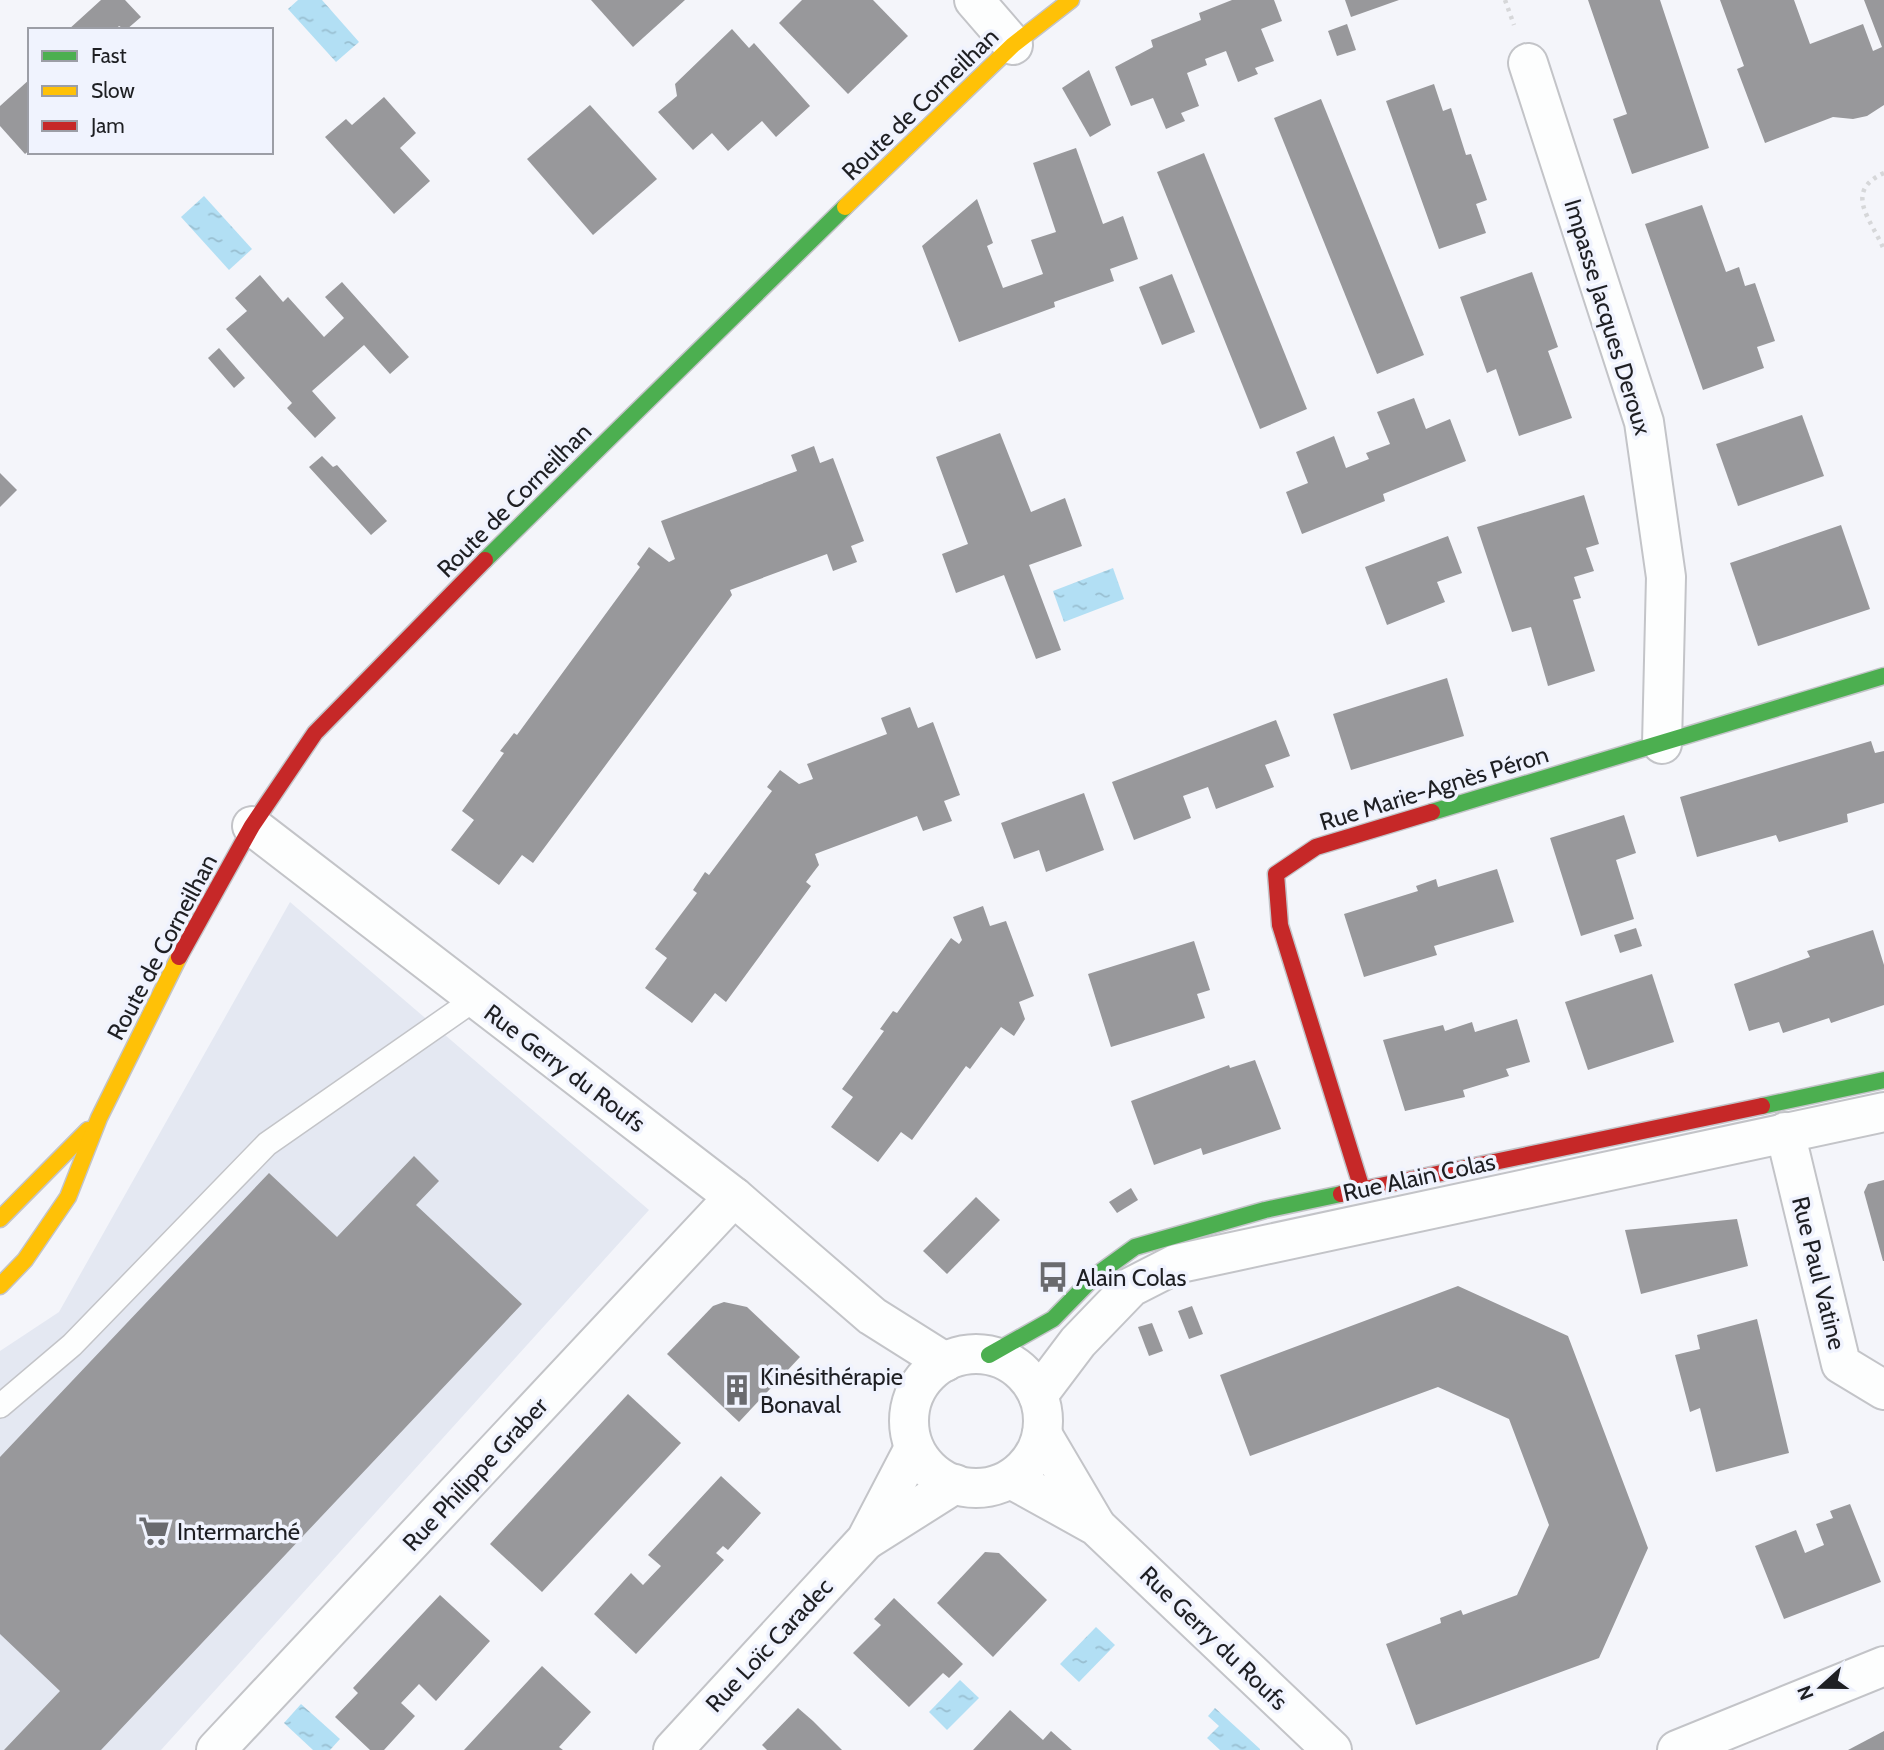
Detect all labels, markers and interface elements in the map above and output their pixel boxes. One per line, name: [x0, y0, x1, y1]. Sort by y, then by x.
street label: Route de Corneilhan: [836, 22, 1004, 186]
legend: [28, 28, 273, 154]
text: Fast: [91, 43, 127, 68]
text: Slow: [91, 78, 135, 103]
text: Jam: [90, 113, 125, 138]
street label: Impasse Jacques Deroux: [1558, 196, 1658, 439]
street label: Route de Corneilhan: [431, 417, 597, 583]
street label: Rue Marie-Agnès Péron: [1316, 739, 1552, 837]
street label: Route de Corneilhan: [101, 849, 223, 1045]
street label: Rue Gerry du Roufs: [479, 998, 651, 1138]
street label: Rue Alain Colas: [1340, 1147, 1498, 1207]
street label: Rue Paul Vatine: [1786, 1193, 1852, 1353]
bus stop icon: Alain Colas: [1036, 1260, 1070, 1294]
place label: Alain Colas: [1076, 1263, 1187, 1292]
place label: Kinésithérapie Bonaval: [760, 1362, 903, 1419]
building icon: Kinésithérapie Bonaval: [720, 1373, 754, 1407]
street label: Rue Philippe Graber: [396, 1391, 554, 1557]
supermarket icon: Intermarché: [137, 1514, 171, 1548]
place label: Intermarché: [177, 1517, 300, 1546]
street label: Rue Gerry du Roufs: [1134, 1560, 1294, 1716]
street label: Rue Loïc Caradec: [700, 1572, 839, 1718]
north arrow: [1786, 1652, 1856, 1722]
text: N: [1792, 1683, 1819, 1703]

